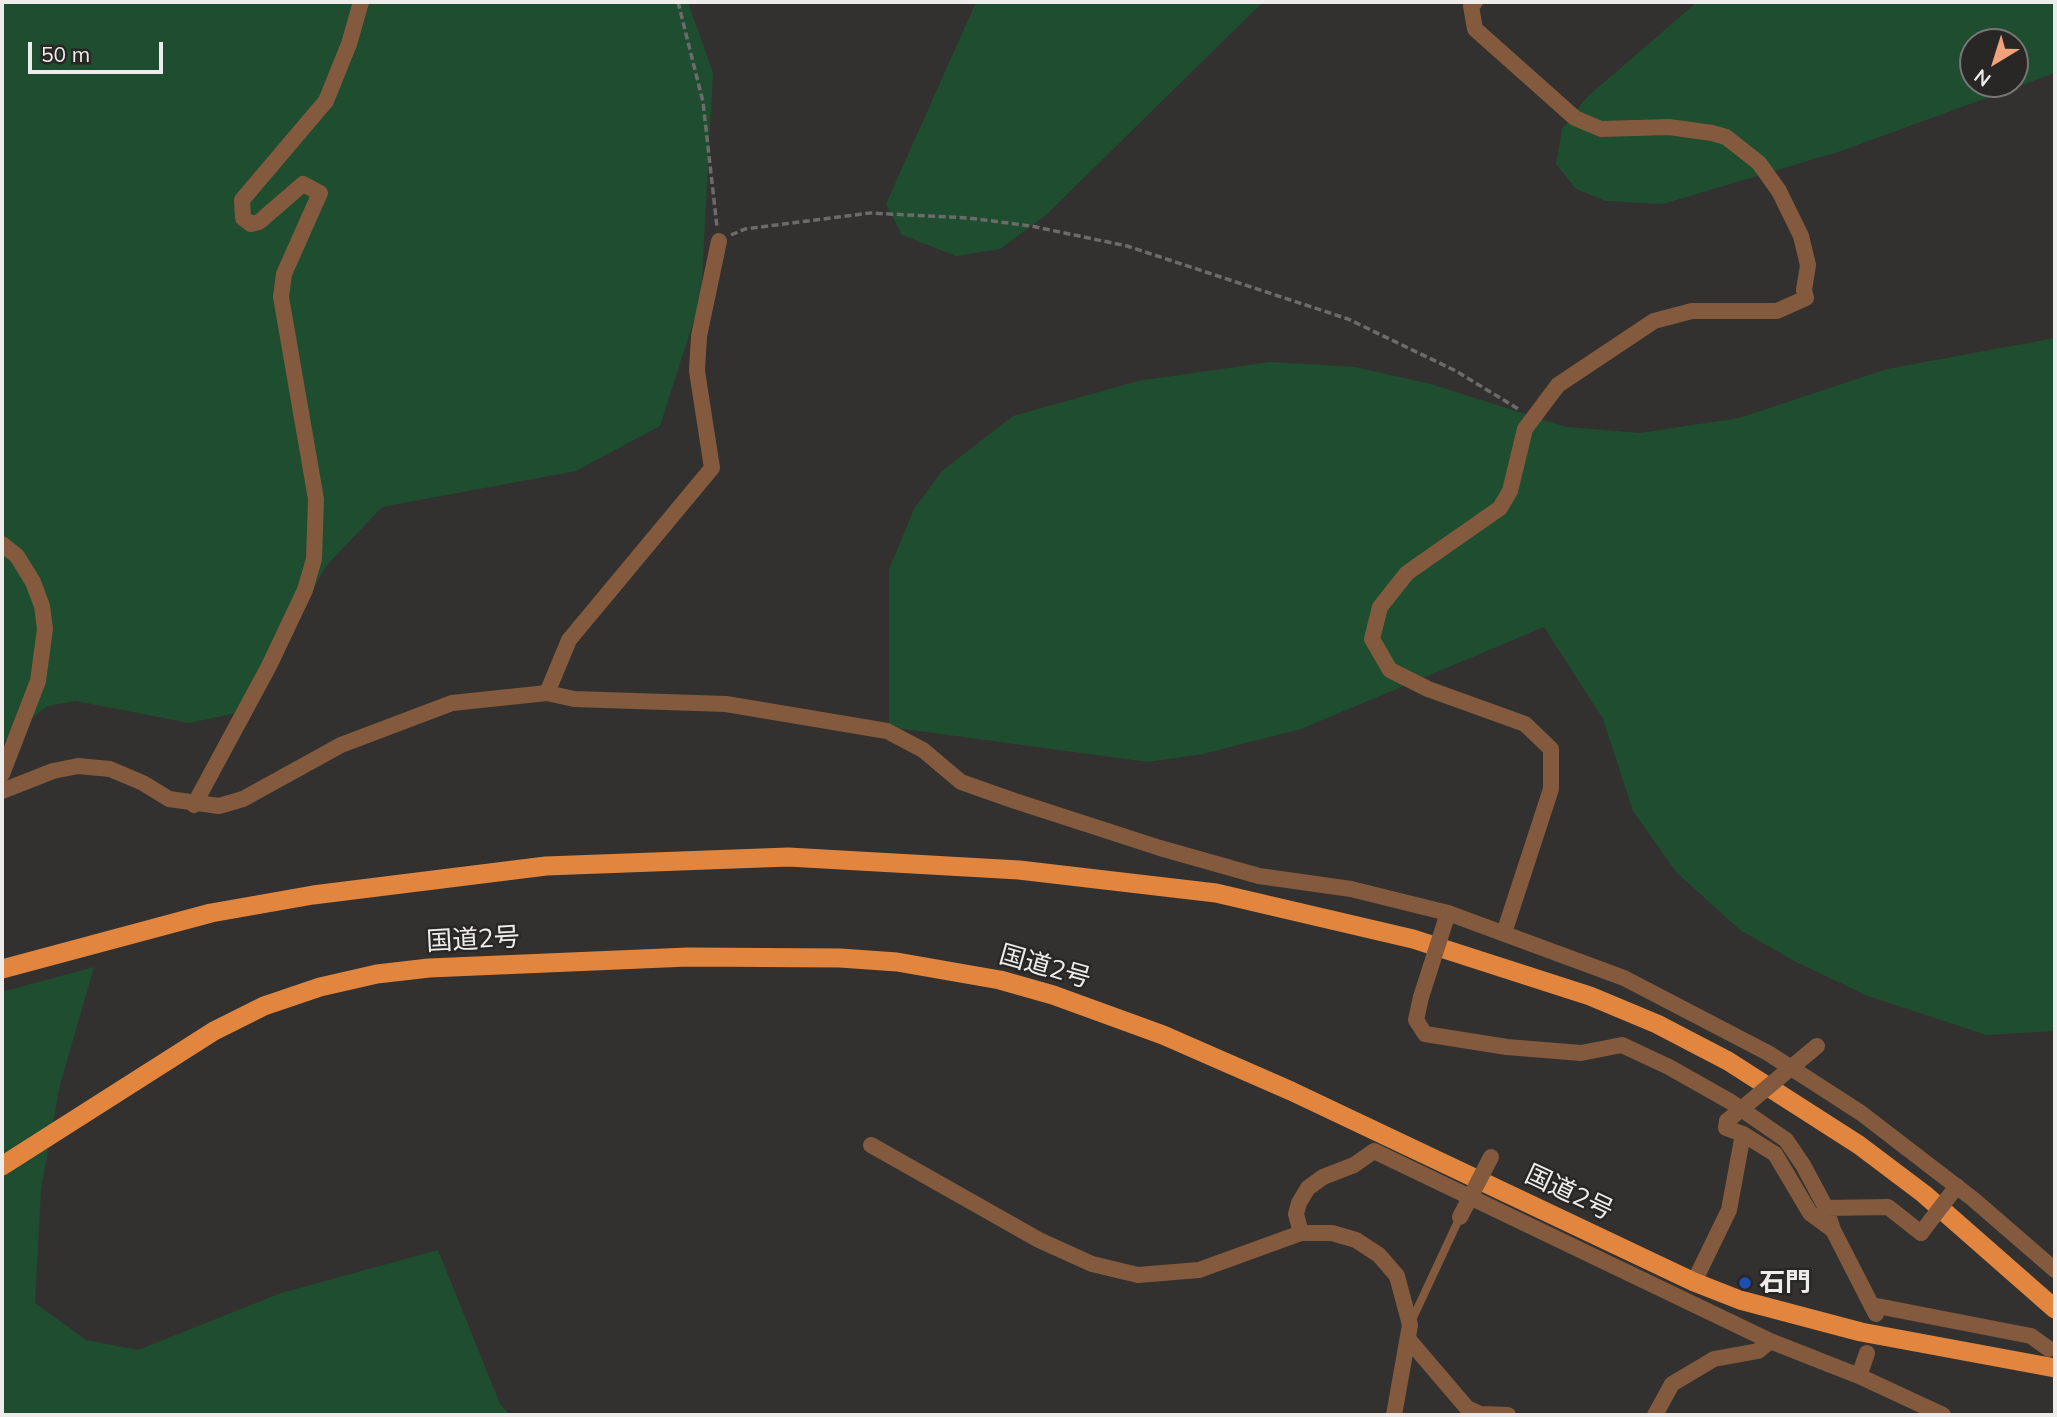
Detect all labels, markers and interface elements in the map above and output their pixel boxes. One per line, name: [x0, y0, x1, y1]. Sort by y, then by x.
scale bar: [32, 28, 166, 72]
north arrow: [1959, 28, 2029, 98]
text: 50 m: [41, 41, 90, 67]
text: N: [1969, 64, 1995, 92]
street label: 国道2号: [425, 922, 521, 958]
street label: 国道2号: [996, 939, 1094, 995]
street label: 国道2号: [1520, 1159, 1618, 1227]
place label: 石門: [1759, 1267, 1811, 1299]
marker: 石門: [1737, 1275, 1753, 1291]

